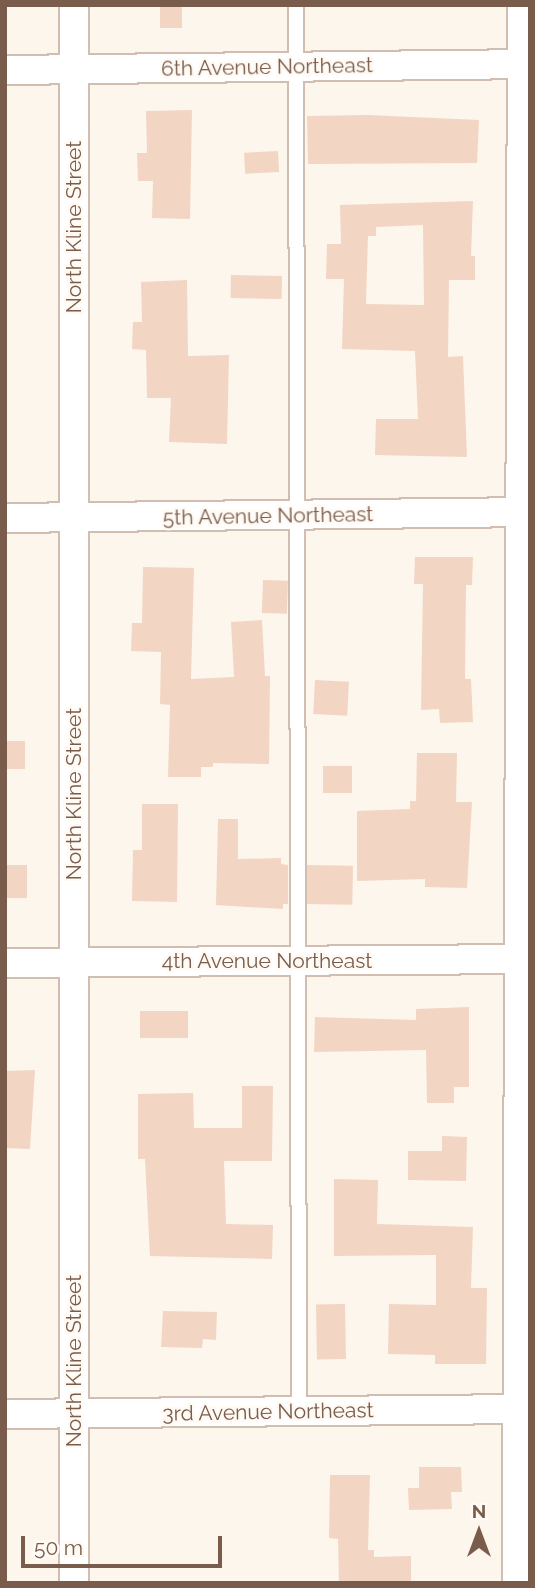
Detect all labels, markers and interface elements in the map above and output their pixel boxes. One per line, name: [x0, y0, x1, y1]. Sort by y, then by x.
street label: 6th Avenue Northeast: [161, 53, 373, 81]
street label: North Kline Street: [61, 141, 87, 313]
street label: 5th Avenue Northeast: [162, 502, 374, 530]
street label: North Kline Street: [61, 708, 87, 880]
street label: 4th Avenue Northeast: [161, 948, 373, 974]
street label: North Kline Street: [61, 1275, 87, 1447]
street label: 3rd Avenue Northeast: [162, 1398, 374, 1426]
north arrow: [444, 1497, 514, 1567]
text: N: [472, 1500, 486, 1522]
scale bar: [24, 1522, 226, 1566]
text: 50 m: [34, 1535, 83, 1560]

